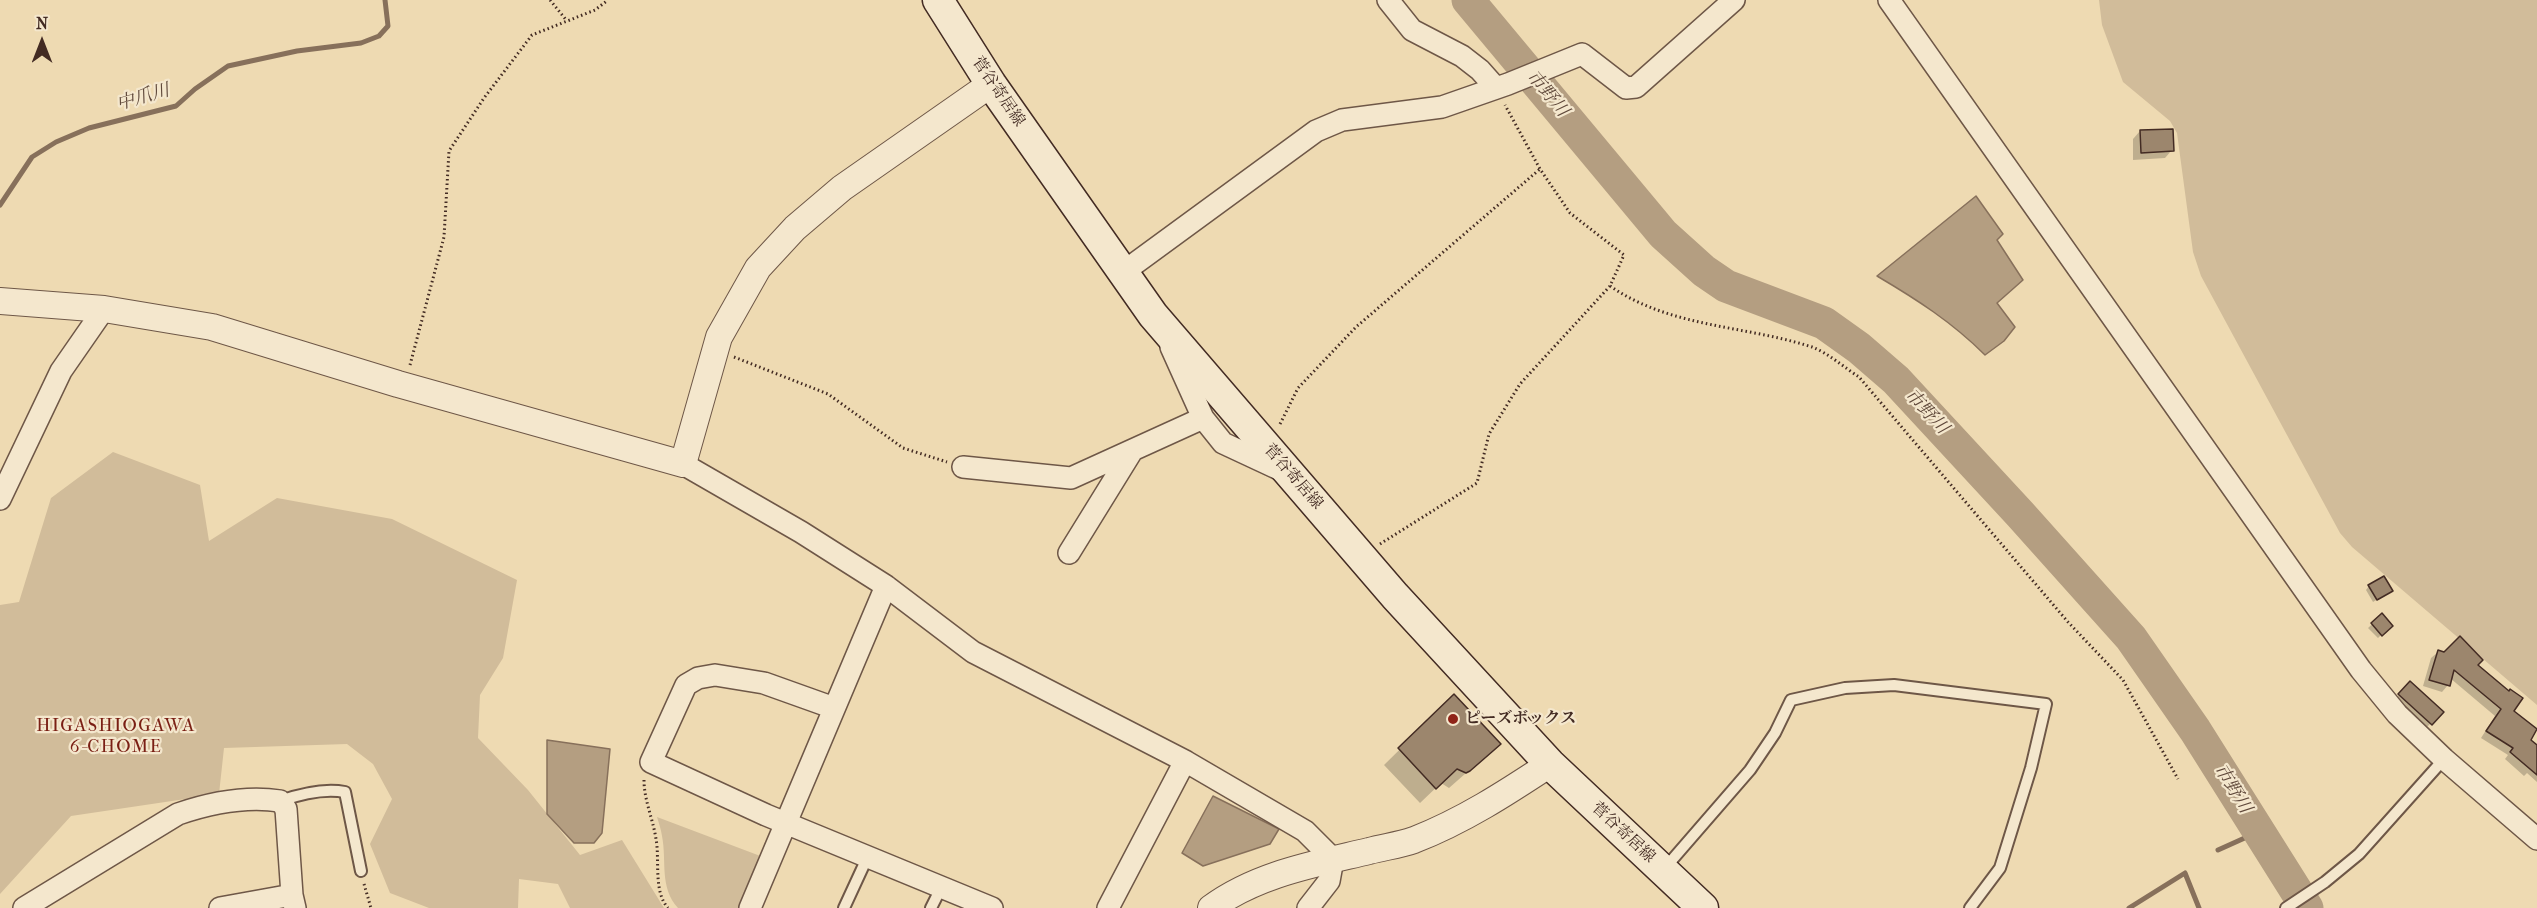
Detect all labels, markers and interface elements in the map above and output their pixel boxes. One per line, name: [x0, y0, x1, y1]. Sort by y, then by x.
north arrow: [12, 12, 72, 72]
text: N: [36, 14, 48, 33]
street label: 菅谷寄居線: [968, 53, 1028, 131]
water label: 市野川: [1521, 66, 1573, 122]
water label: 中爪川: [114, 80, 172, 116]
water label: 市野川: [1900, 385, 1952, 439]
street label: 菅谷寄居線: [1260, 441, 1326, 513]
place label: ピーズボックス: [1465, 709, 1576, 729]
marker: ピーズボックス: [1446, 712, 1460, 726]
district label: HIGASHIOGAWA 6-CHOME: [36, 716, 196, 758]
water label: 市野川: [2209, 760, 2255, 818]
street label: 菅谷寄居線: [1587, 799, 1659, 867]

